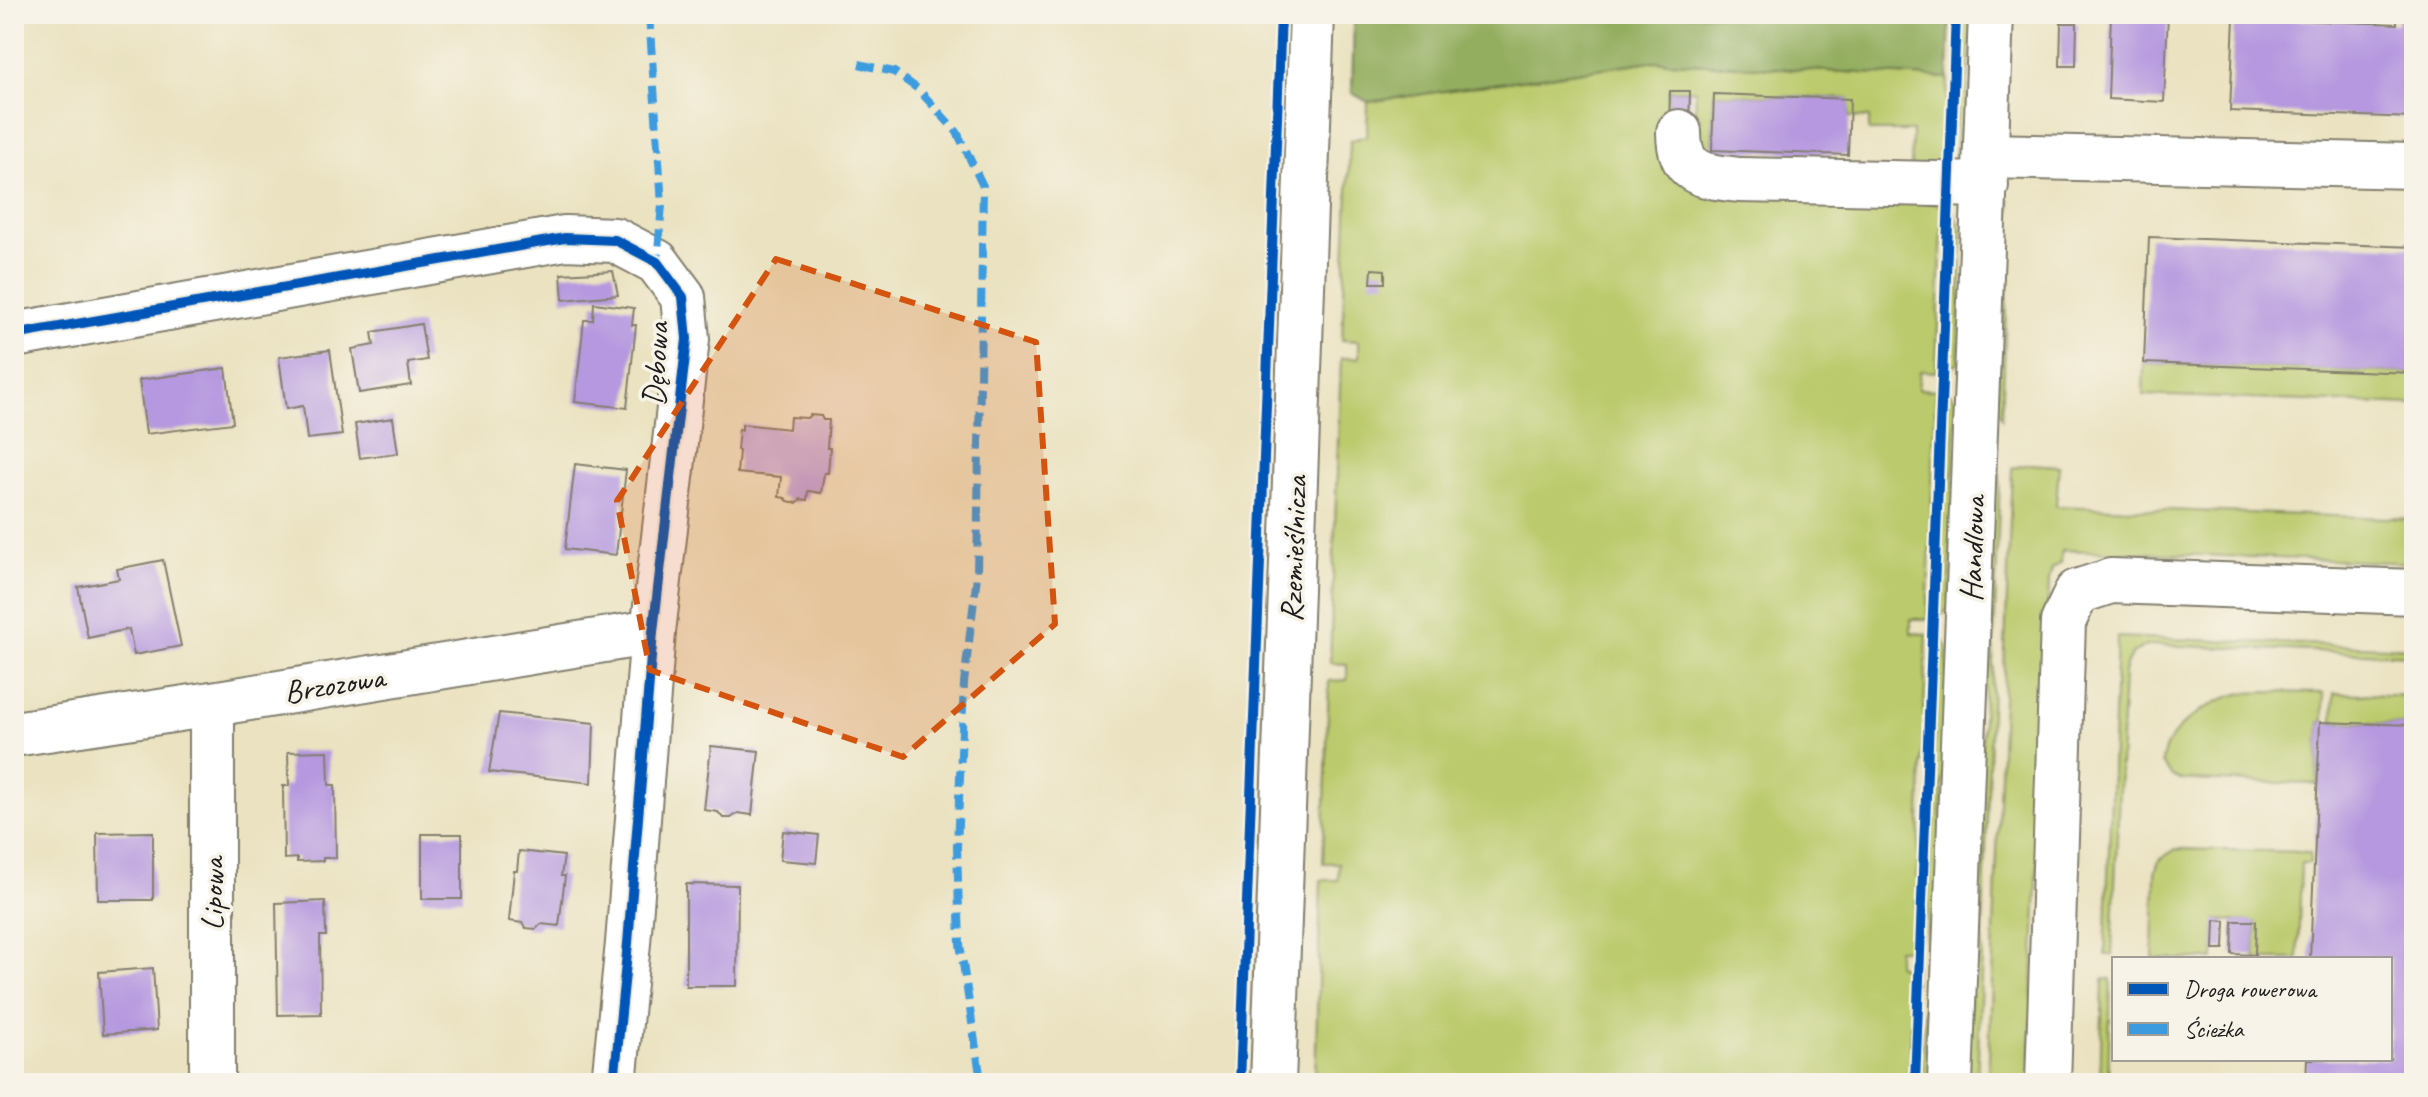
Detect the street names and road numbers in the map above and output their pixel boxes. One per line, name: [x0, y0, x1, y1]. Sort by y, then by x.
street label: Dębowa: [633, 319, 678, 407]
street label: Rzemieślnicza: [1270, 473, 1317, 623]
street label: Handlowa: [1950, 493, 1995, 602]
street label: Brzozowa: [281, 656, 390, 713]
street label: Lipowa: [192, 855, 233, 931]

